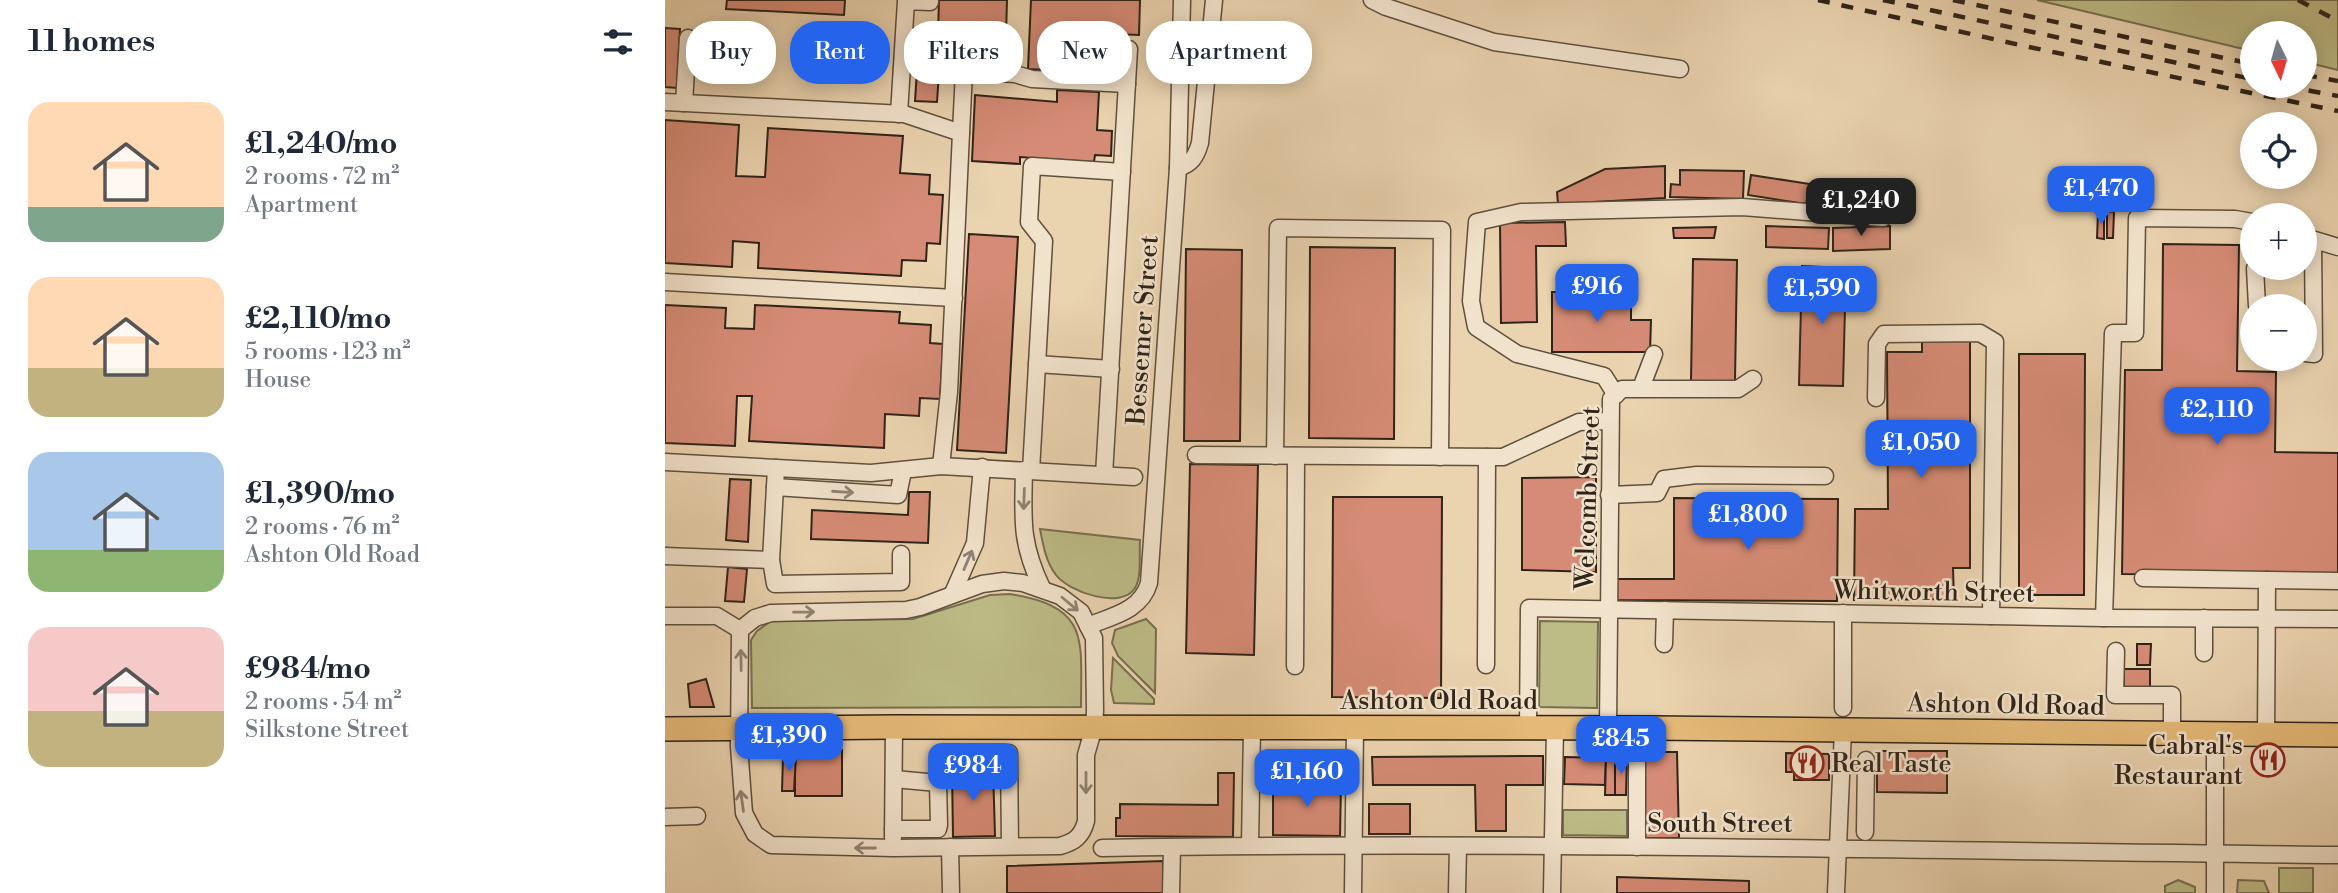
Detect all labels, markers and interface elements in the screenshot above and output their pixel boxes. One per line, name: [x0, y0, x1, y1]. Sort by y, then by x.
chip: Buy: [686, 21, 776, 84]
chip: Rent: [790, 21, 890, 84]
chip: Filters: [904, 21, 1023, 84]
chip: New: [1037, 21, 1132, 84]
chip: Apartment: [1146, 21, 1312, 84]
north arrow: [2240, 21, 2317, 98]
map controls: [2240, 21, 2317, 371]
text: 11 homes: [28, 23, 155, 61]
icon: filters: [599, 23, 637, 61]
button: locate: [2240, 112, 2317, 189]
text: £1,240/mo: [245, 125, 397, 163]
icon: home: [84, 130, 168, 214]
text: 2 rooms · 72 m²: [245, 163, 399, 191]
pin: £1,470: [2044, 166, 2158, 226]
text: £1,470: [2063, 175, 2139, 203]
pin: £1,240: [1804, 178, 1918, 238]
text: £1,240: [1822, 187, 1900, 215]
text: Apartment: [245, 191, 358, 219]
button: +: [2240, 203, 2317, 280]
street label: Bessemer Street: [1120, 234, 1166, 427]
pin: £916: [1556, 264, 1638, 324]
pin: £1,590: [1765, 266, 1879, 326]
text: £916: [1571, 273, 1623, 301]
text: £1,590: [1784, 275, 1860, 303]
button: −: [2240, 294, 2317, 371]
text: £2,110/mo: [245, 300, 391, 338]
icon: home: [84, 305, 168, 389]
text: 5 rooms · 123 m²: [245, 338, 411, 366]
text: House: [245, 366, 311, 394]
pin: £2,110: [2160, 388, 2274, 447]
text: £2,110: [2180, 396, 2254, 424]
street label: Welcomb Street: [1569, 406, 1607, 592]
pin: £1,050: [1864, 420, 1978, 480]
text: £1,050: [1882, 429, 1960, 457]
text: £1,390/mo: [245, 475, 395, 513]
icon: home: [84, 480, 168, 564]
one-way arrow: [831, 485, 854, 498]
one-way arrow: [1017, 487, 1030, 510]
pin: £1,800: [1691, 492, 1805, 552]
text: £1,800: [1708, 501, 1788, 529]
text: 2 rooms · 76 m²: [245, 513, 400, 541]
text: Ashton Old Road: [245, 541, 420, 569]
one-way arrow: [962, 550, 975, 571]
street label: Whitworth Street: [1832, 574, 2035, 610]
one-way arrow: [1061, 596, 1079, 612]
one-way arrow: [792, 605, 815, 619]
one-way arrow: [734, 648, 747, 671]
text: £984/mo: [245, 650, 371, 688]
icon: home: [84, 655, 168, 739]
street label: Ashton Old Road: [1339, 685, 1538, 717]
street label: Ashton Old Road: [1906, 687, 2105, 723]
text: 2 rooms · 54 m²: [245, 688, 402, 716]
pin: £1,390: [732, 714, 846, 773]
text: Silkstone Street: [245, 716, 409, 744]
pin: £845: [1580, 716, 1662, 776]
text: £1,390: [751, 722, 827, 750]
text: £845: [1592, 725, 1650, 753]
place label: Cabral's Restaurant: [2114, 730, 2243, 792]
restaurant icon: Cabral's Restaurant: [2249, 741, 2287, 779]
pin: £984: [932, 744, 1014, 803]
restaurant icon: Real Taste: [1788, 744, 1826, 782]
place label: Real Taste: [1831, 748, 1952, 780]
pin: £1,160: [1250, 750, 1364, 809]
text: £984: [944, 752, 1002, 780]
text: £1,160: [1271, 758, 1343, 786]
one-way arrow: [1079, 771, 1093, 794]
one-way arrow: [735, 790, 748, 813]
street label: South Street: [1647, 808, 1793, 840]
one-way arrow: [854, 841, 877, 854]

